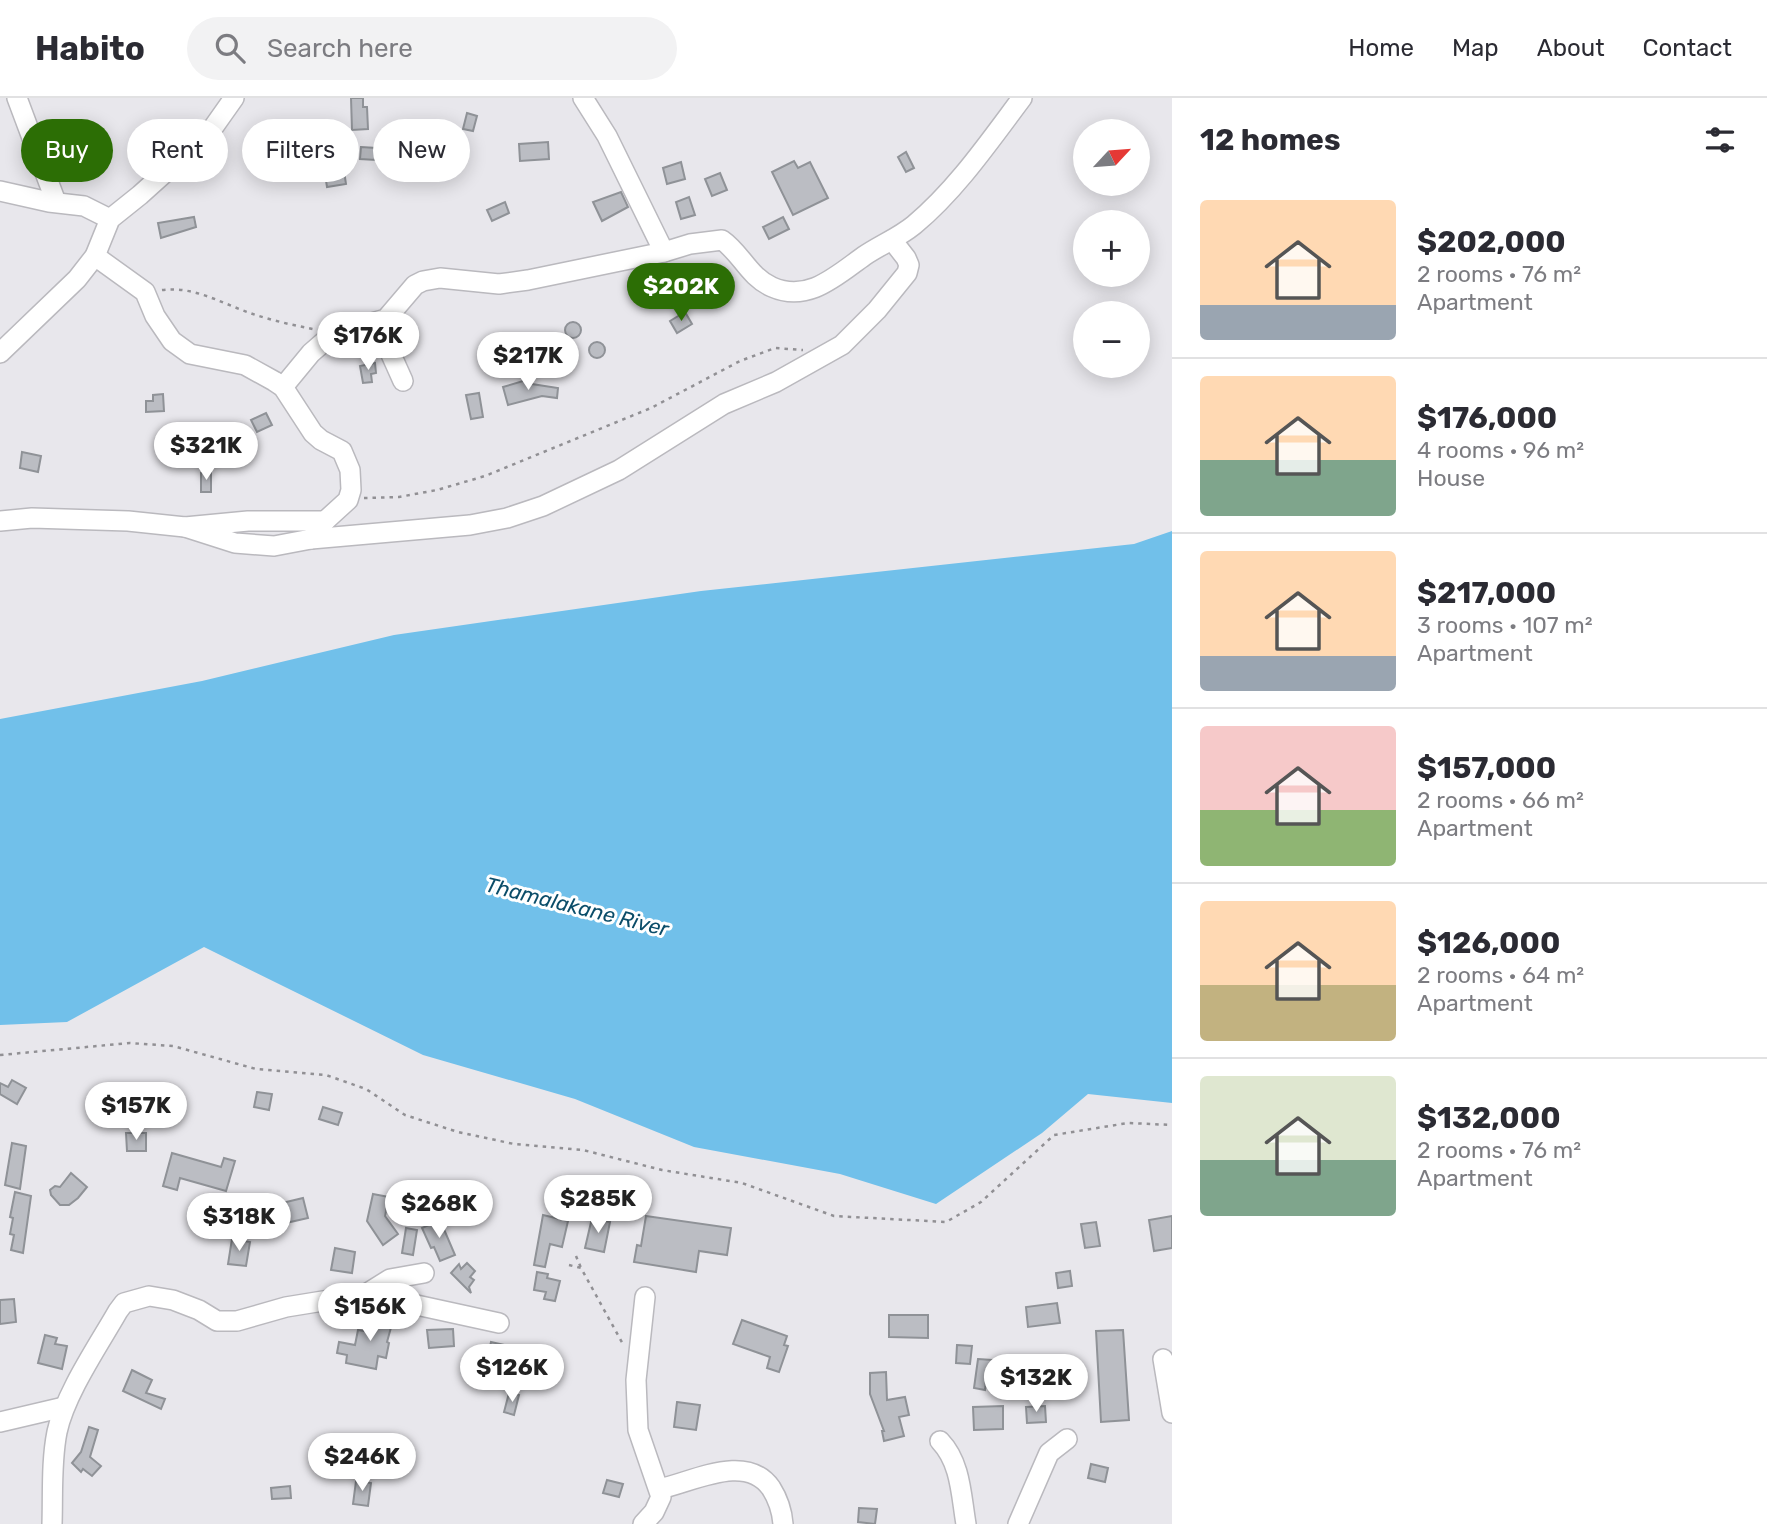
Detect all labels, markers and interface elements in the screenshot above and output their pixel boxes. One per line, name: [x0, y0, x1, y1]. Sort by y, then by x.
search box: [187, 17, 677, 80]
text: Habito: [35, 29, 145, 68]
icon: search: [211, 29, 249, 67]
text: Search here: [267, 33, 413, 64]
text: Home: [1348, 34, 1414, 62]
text: Map: [1452, 34, 1499, 62]
text: About: [1537, 34, 1605, 62]
text: Contact: [1643, 34, 1732, 62]
chip: Buy: [21, 119, 113, 182]
chip: Rent: [127, 119, 228, 182]
chip: Filters: [242, 119, 359, 182]
chip: New: [373, 119, 470, 182]
north arrow: [1073, 119, 1150, 196]
map controls: [1073, 119, 1150, 378]
icon: filters: [1701, 121, 1739, 159]
text: 12 homes: [1200, 122, 1341, 158]
button: +: [1073, 210, 1150, 287]
text: $202,000: [1417, 224, 1566, 260]
icon: home: [1256, 228, 1340, 312]
text: 2 rooms · 76 m²: [1417, 260, 1581, 288]
pin: $202K: [632, 264, 730, 323]
text: $202K: [643, 272, 719, 300]
text: Apartment: [1417, 288, 1533, 316]
button: −: [1073, 301, 1150, 378]
pin: $176K: [319, 313, 417, 372]
text: $176K: [333, 321, 403, 349]
pin: $217K: [479, 332, 577, 392]
text: $217K: [493, 341, 563, 369]
text: $176,000: [1417, 400, 1557, 436]
icon: home: [1256, 404, 1340, 488]
pin: $321K: [157, 422, 255, 482]
text: $321K: [170, 431, 242, 459]
text: 4 rooms · 96 m²: [1417, 436, 1584, 464]
text: House: [1417, 464, 1485, 492]
text: $217,000: [1417, 575, 1556, 611]
icon: home: [1256, 579, 1340, 663]
text: 3 rooms · 107 m²: [1417, 611, 1593, 639]
text: Apartment: [1417, 639, 1533, 667]
text: $157,000: [1417, 750, 1556, 786]
icon: home: [1256, 754, 1340, 838]
text: 2 rooms · 66 m²: [1417, 786, 1584, 814]
text: Apartment: [1417, 814, 1533, 842]
water label: Thamalakane River: [483, 872, 672, 942]
text: $126,000: [1417, 925, 1560, 961]
icon: home: [1256, 929, 1340, 1013]
text: 2 rooms · 64 m²: [1417, 961, 1584, 989]
text: Apartment: [1417, 989, 1533, 1017]
pin: $157K: [87, 1082, 185, 1142]
text: $157K: [101, 1091, 171, 1119]
text: $132,000: [1417, 1100, 1561, 1136]
icon: home: [1256, 1104, 1340, 1188]
text: 2 rooms · 76 m²: [1417, 1136, 1581, 1164]
text: Apartment: [1417, 1164, 1533, 1192]
pin: $285K: [549, 1176, 647, 1235]
pin: $268K: [390, 1180, 488, 1240]
text: $285K: [560, 1184, 636, 1212]
text: $268K: [401, 1189, 477, 1217]
pin: $318K: [190, 1194, 288, 1253]
text: $318K: [203, 1202, 275, 1230]
pin: $156K: [321, 1284, 419, 1343]
text: $156K: [334, 1292, 406, 1320]
pin: $126K: [463, 1344, 561, 1404]
text: $126K: [476, 1353, 548, 1381]
pin: $132K: [987, 1354, 1085, 1414]
text: $132K: [1000, 1363, 1072, 1391]
pin: $246K: [313, 1434, 411, 1493]
text: $246K: [324, 1442, 400, 1470]

